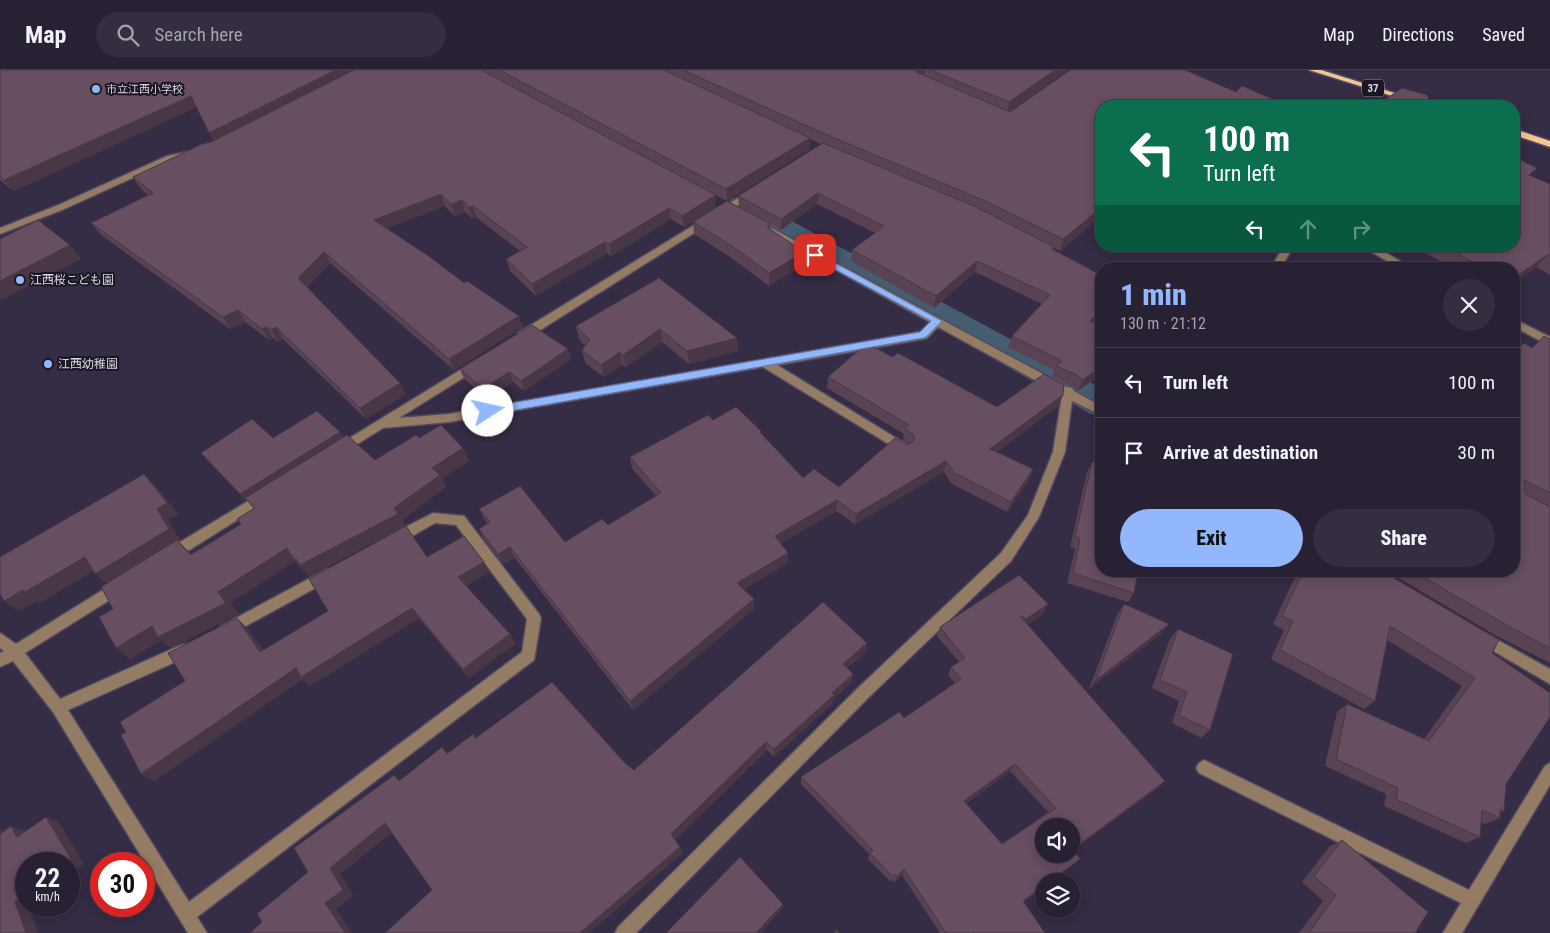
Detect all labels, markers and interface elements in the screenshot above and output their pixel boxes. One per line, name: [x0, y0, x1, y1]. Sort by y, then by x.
search box: [96, 12, 446, 57]
text: Map: [25, 21, 66, 49]
icon: search: [114, 21, 142, 49]
text: Search here: [154, 23, 243, 46]
text: Map: [1323, 24, 1354, 45]
text: Directions: [1382, 24, 1454, 45]
text: Saved: [1482, 24, 1525, 45]
road number: 37: [1362, 80, 1384, 97]
marker: 市立江西小学校: [90, 83, 102, 95]
place label: 市立江西小学校: [106, 83, 183, 96]
text: 100 m: [1203, 119, 1290, 160]
icon: left: [1120, 120, 1185, 185]
text: Turn left: [1203, 161, 1275, 186]
icon: left: [1241, 215, 1269, 243]
icon: ahead: [1294, 215, 1322, 243]
icon: right: [1347, 215, 1375, 243]
pin: [794, 234, 836, 276]
icon: arrive: [801, 241, 829, 269]
place label: 江西桜こども園: [30, 273, 114, 287]
marker: 江西桜こども園: [14, 274, 26, 286]
text: 1 min: [1120, 277, 1187, 312]
button: close: [1443, 279, 1495, 331]
text: 130 m · 21:12: [1120, 314, 1206, 333]
place label: 江西幼稚園: [58, 357, 118, 371]
marker: 江西幼稚園: [42, 358, 54, 370]
icon: left: [1120, 369, 1148, 397]
text: Turn left: [1163, 371, 1228, 394]
text: 100 m: [1448, 371, 1495, 394]
position arrow: [461, 384, 513, 436]
icon: arrive: [1120, 439, 1148, 467]
text: Arrive at destination: [1163, 441, 1318, 464]
text: 30 m: [1458, 441, 1495, 464]
button: Exit: [1120, 509, 1303, 567]
button: Share: [1313, 509, 1495, 567]
map controls: [1035, 818, 1080, 918]
button: sound: [1035, 818, 1080, 863]
speed limit sign: 30: [90, 852, 155, 917]
text: 22: [35, 864, 60, 893]
button: layers: [1035, 873, 1080, 918]
text: km/h: [35, 890, 60, 904]

